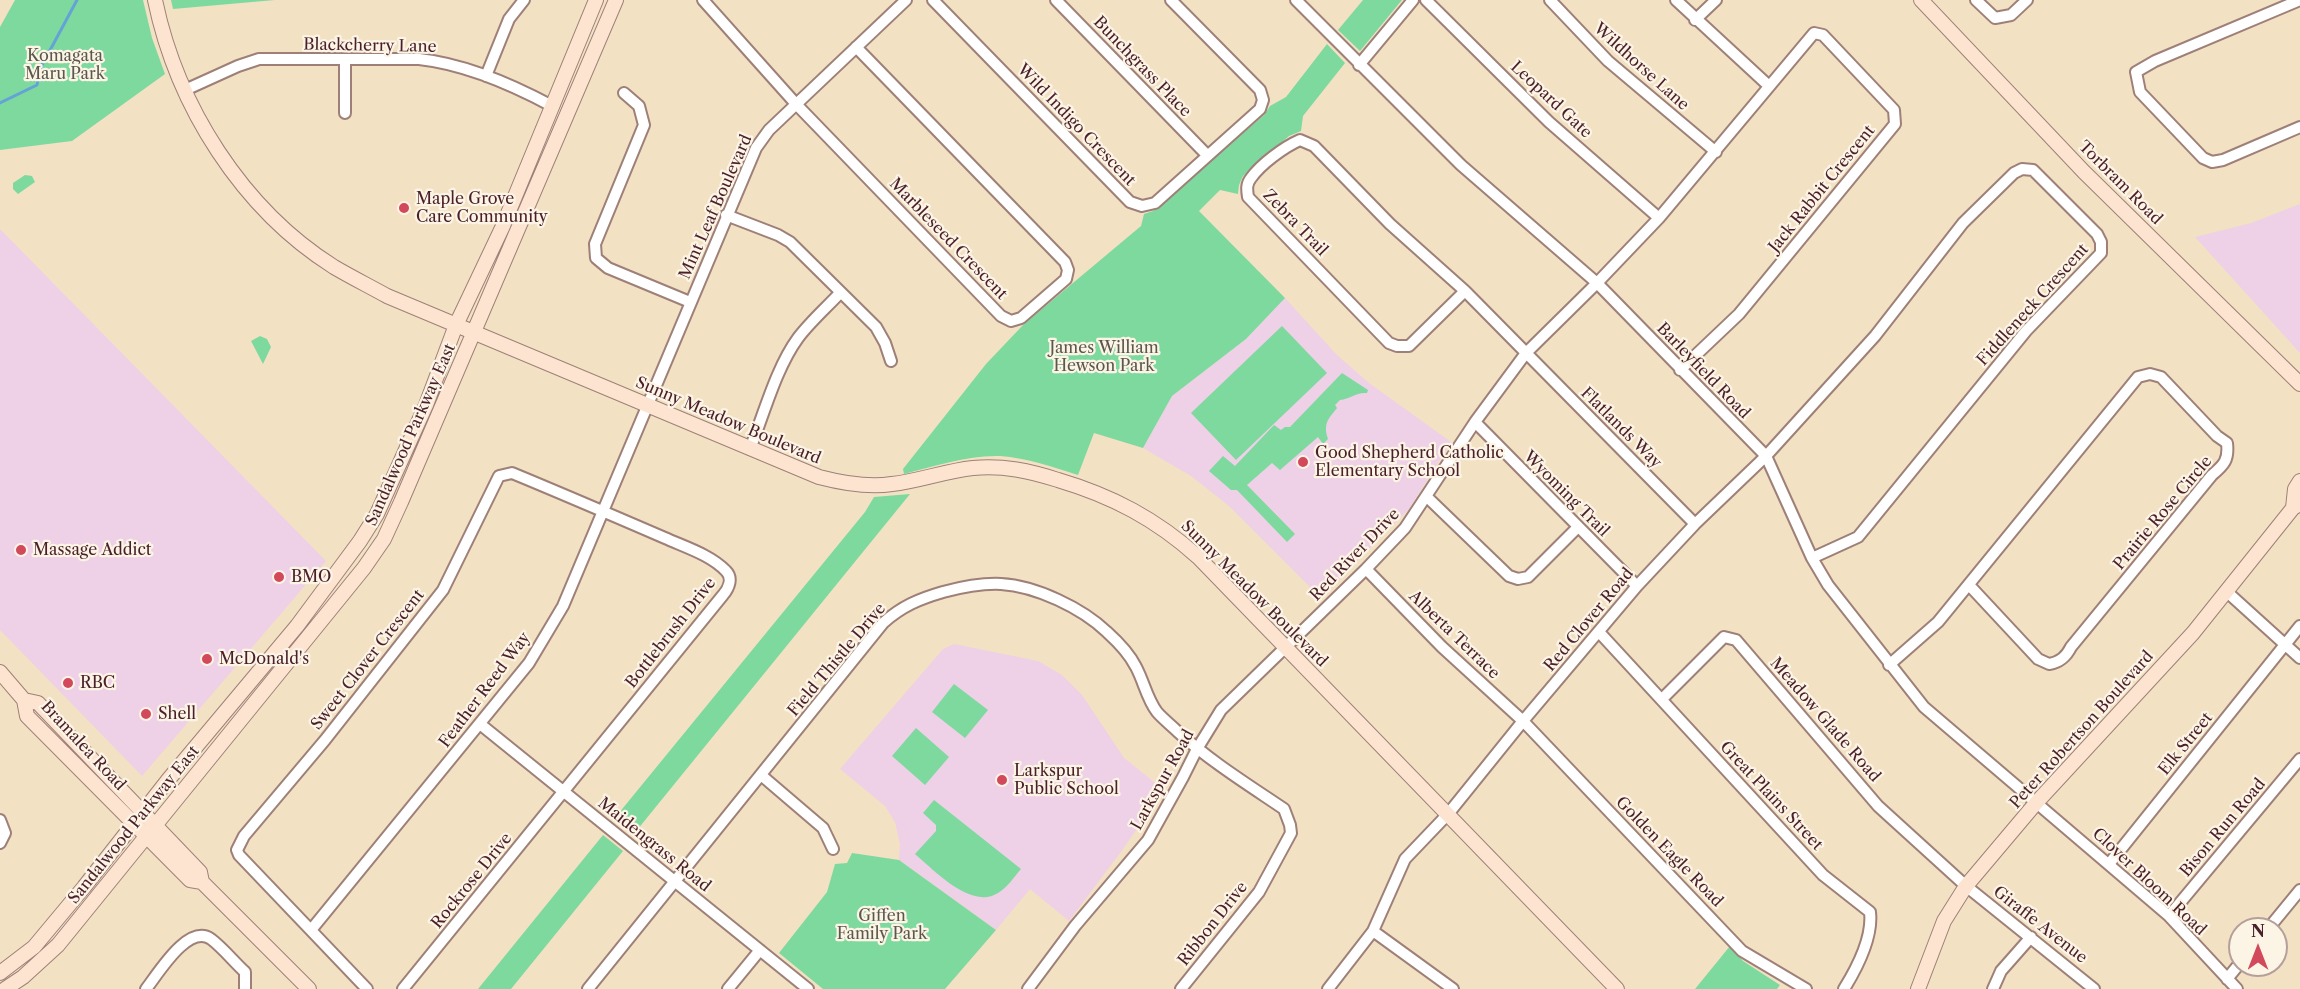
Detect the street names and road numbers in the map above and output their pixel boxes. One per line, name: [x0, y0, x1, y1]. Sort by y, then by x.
street label: Bunchgrass Place: [1089, 13, 1195, 121]
street label: Wildhorse Lane: [1589, 19, 1693, 115]
street label: Blackcherry Lane: [303, 35, 437, 57]
street label: Leopard Gate: [1506, 58, 1596, 142]
street label: Wild Indigo Crescent: [1013, 60, 1139, 190]
street label: Jack Rabbit Crescent: [1765, 122, 1879, 256]
street label: Mint Leaf Boulevard: [676, 132, 756, 282]
street label: Torbram Road: [2074, 137, 2166, 229]
street label: Marbleseed Crescent: [885, 174, 1011, 304]
street label: Zebra Trail: [1259, 186, 1331, 260]
street label: Fiddleneck Crescent: [1973, 240, 2093, 370]
street label: Barleyfield Road: [1652, 319, 1754, 423]
street label: Sandalwood Parkway East: [362, 341, 460, 529]
street label: Sunny Meadow Boulevard: [633, 373, 823, 469]
street label: Flatlands Way: [1577, 384, 1665, 472]
street label: Wyoming Trail: [1519, 447, 1613, 541]
street label: Prairie Rose Circle: [2110, 452, 2216, 574]
street label: Red River Drive: [1306, 505, 1404, 605]
street label: Sunny Meadow Boulevard: [1177, 517, 1331, 671]
street label: Red Clover Road: [1540, 565, 1638, 675]
street label: Bottlebrush Drive: [622, 574, 720, 692]
street label: Sweet Clover Crescent: [307, 586, 429, 734]
street label: Alberta Terrace: [1405, 587, 1503, 683]
street label: Field Thistle Drive: [784, 599, 890, 721]
street label: Feather Reed Way: [435, 629, 535, 751]
street label: Peter Robertson Boulevard: [2006, 647, 2158, 813]
street label: Meadow Glade Road: [1766, 654, 1884, 786]
street label: Bramalea Road: [37, 697, 129, 795]
street label: Elk Street: [2155, 709, 2217, 779]
street label: Larkspur Road: [1127, 726, 1199, 834]
street label: Great Plains Street: [1716, 738, 1826, 854]
street label: Sandalwood Parkway East: [64, 742, 204, 908]
street label: Bison Run Road: [2176, 775, 2270, 881]
street label: Golden Eagle Road: [1611, 793, 1727, 911]
street label: Maidengrass Road: [594, 794, 714, 896]
street label: Clover Bloom Road: [2088, 824, 2210, 940]
street label: Rockrose Drive: [428, 829, 516, 933]
street label: Ribbon Drive: [1174, 878, 1252, 970]
street label: Giraffe Avenue: [1989, 882, 2091, 968]

